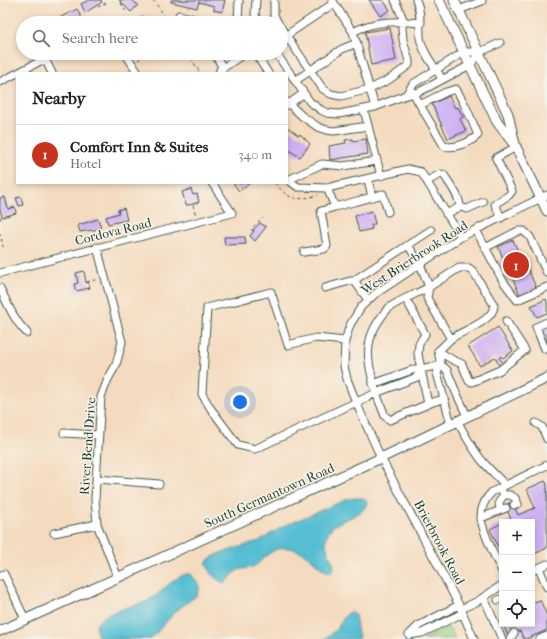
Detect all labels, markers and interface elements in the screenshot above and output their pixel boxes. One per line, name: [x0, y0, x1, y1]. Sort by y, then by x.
search box: [16, 16, 288, 60]
icon: search: [30, 27, 52, 49]
text: Search here: [62, 29, 138, 47]
text: Nearby: [32, 88, 86, 108]
text: Comfort Inn & Suites: [70, 138, 208, 156]
text: 1: [43, 147, 47, 162]
text: 340 m: [238, 147, 272, 162]
text: Hotel: [70, 156, 101, 171]
street label: Cordova Road: [73, 215, 154, 248]
street label: West Brierbrook Road: [357, 217, 471, 298]
pin: 1: [503, 250, 529, 280]
your location: [230, 392, 250, 412]
street label: River Bend Drive: [77, 396, 98, 495]
street label: South Germantown Road: [202, 460, 337, 531]
street label: Brierbrook Road: [411, 497, 469, 588]
map controls: [499, 519, 535, 627]
button: +: [499, 519, 535, 555]
button: −: [499, 555, 535, 591]
button: locate: [499, 591, 535, 627]

